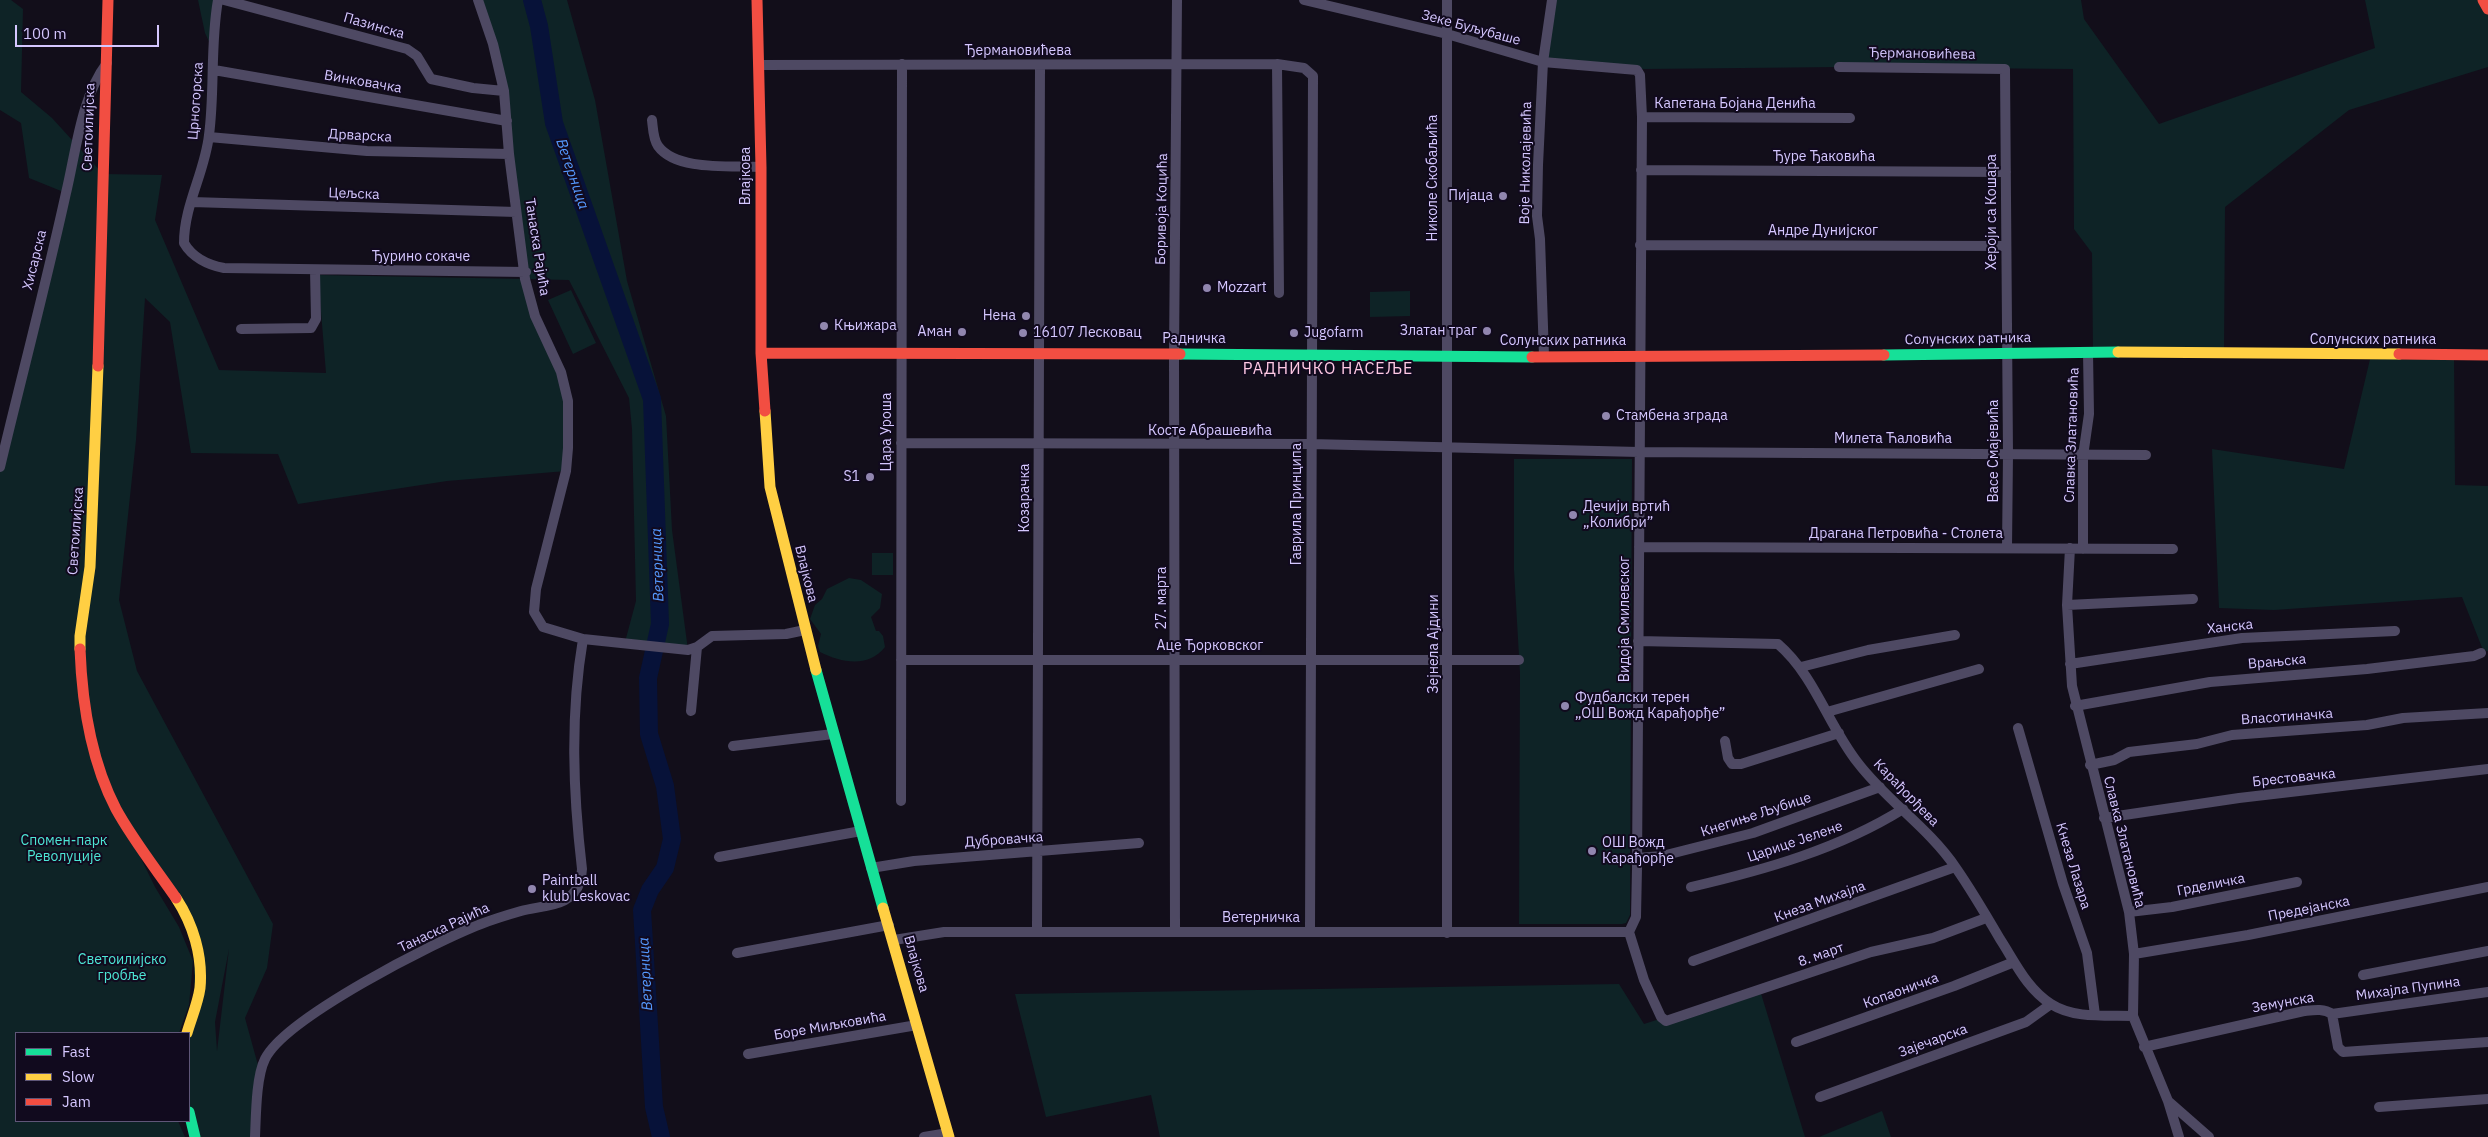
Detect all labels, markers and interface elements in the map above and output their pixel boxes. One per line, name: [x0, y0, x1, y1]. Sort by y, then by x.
street label: Зеке Буљубаше: [1419, 7, 1523, 49]
street label: Пазинска: [342, 9, 406, 43]
scale bar: [18, 15, 161, 47]
text: 100 m: [23, 24, 67, 43]
street label: Ђермановићева: [964, 43, 1072, 59]
street label: Ђермановићева: [1868, 45, 1976, 63]
street label: Црногорска: [185, 61, 207, 141]
street label: Винковачка: [323, 67, 403, 97]
street label: Светоилијска: [79, 83, 99, 171]
street label: Капетана Бојана Денића: [1654, 96, 1816, 112]
street label: Воје Николајевића: [1517, 101, 1535, 225]
street label: Николе Скобаљића: [1425, 115, 1441, 241]
street label: Дрварска: [328, 126, 392, 146]
water label: Ветерница: [552, 136, 592, 212]
street label: Влајкова: [738, 147, 754, 205]
street label: Ђуре Ђаковића: [1773, 149, 1875, 165]
street label: Боривоја Коцића: [1153, 153, 1171, 265]
street label: Хероји са Кошара: [1984, 154, 2000, 270]
street label: Цељска: [328, 185, 380, 203]
place label: Пијаца: [1448, 188, 1493, 204]
marker: Пијаца: [1497, 190, 1509, 202]
street label: Танаска Рајића: [521, 197, 553, 297]
street label: Андре Дунијског: [1768, 223, 1878, 239]
street label: Хисарска: [19, 228, 51, 292]
street label: Ђурино сокаче: [372, 249, 470, 265]
place label: Mozzart: [1217, 280, 1267, 296]
marker: Mozzart: [1201, 282, 1213, 294]
place label: Нена: [983, 308, 1016, 324]
marker: Нена: [1020, 310, 1032, 322]
place label: Књижара: [834, 318, 897, 334]
marker: Књижара: [818, 320, 830, 332]
place label: Златан траг: [1400, 323, 1477, 339]
place label: Аман: [918, 324, 952, 340]
place label: 16107 Лесковац: [1033, 325, 1142, 341]
place label: Jugofarm: [1304, 325, 1364, 341]
marker: Златан траг: [1481, 325, 1493, 337]
marker: Аман: [956, 326, 968, 338]
marker: 16107 Лесковац: [1017, 327, 1029, 339]
marker: Jugofarm: [1288, 327, 1300, 339]
street label: Солунских ратника: [1905, 329, 2031, 349]
street label: Радничка: [1162, 331, 1226, 347]
street label: Солунских ратника: [2310, 332, 2436, 348]
street label: Солунских ратника: [1500, 333, 1626, 349]
district label: РАДНИЧКО НАСЕЉЕ: [1241, 359, 1415, 379]
street label: Славка Златановића: [2061, 367, 2083, 503]
street label: Цара Уроша: [879, 393, 895, 471]
street label: Васе Смајевића: [1986, 399, 2002, 503]
place label: Стамбена зграда: [1616, 408, 1728, 424]
marker: Стамбена зграда: [1600, 410, 1612, 422]
street label: Косте Абрашевића: [1148, 423, 1272, 439]
street label: Милета Ћаловића: [1834, 431, 1952, 447]
street label: Гаврила Принципа: [1289, 443, 1305, 565]
street label: Козарачка: [1017, 463, 1033, 533]
place label: S1: [843, 469, 860, 485]
marker: S1: [864, 471, 876, 483]
street label: Светоилијска: [65, 486, 87, 576]
place label: Дечији вртић „Колибри”: [1583, 499, 1670, 532]
marker: Дечији вртић „Колибри”: [1567, 509, 1579, 521]
street label: Драгана Петровића - Столета: [1809, 526, 2003, 542]
water label: Ветерница: [648, 528, 668, 602]
street label: Влајкова: [791, 544, 821, 604]
street label: Видоја Смилевског: [1617, 556, 1633, 682]
street label: 27. марта: [1154, 567, 1170, 629]
street label: Зејнела Ајдини: [1426, 594, 1442, 694]
street label: Ханска: [2206, 616, 2254, 638]
street label: Аце Ђорковског: [1157, 638, 1263, 654]
street label: Врањска: [2247, 651, 2307, 673]
place label: Фудбалски терен „ОШ Вожд Карађорђе”: [1575, 690, 1725, 722]
marker: Фудбалски терен „ОШ Вожд Карађорђе”: [1559, 700, 1571, 712]
street label: Власотиначка: [2240, 705, 2334, 729]
street label: Карађорђева: [1870, 756, 1942, 830]
street label: Брестовачка: [2251, 765, 2337, 791]
street label: Славка Златановића: [2100, 774, 2148, 910]
street label: Кнегиње Љубице: [1699, 789, 1813, 841]
street label: Царице Јелене: [1745, 818, 1845, 866]
street label: Кнеза Лазара: [2052, 821, 2094, 911]
street label: Дубровачка: [964, 829, 1044, 851]
park label: Спомен-парк Револуције: [20, 833, 108, 866]
place label: ОШ Вожд Карађорђе: [1602, 835, 1674, 868]
marker: ОШ Вожд Карађорђе: [1586, 845, 1598, 857]
street label: Грделичка: [2176, 870, 2246, 900]
place label: Paintball klub Leskovac: [542, 873, 630, 906]
street label: Кнеза Михајла: [1772, 878, 1868, 926]
marker: Paintball klub Leskovac: [526, 883, 538, 895]
street label: Предејанска: [2267, 893, 2351, 925]
street label: Танаска Рајића: [396, 900, 492, 956]
street label: Ветерничка: [1222, 910, 1300, 926]
street label: Влајкова: [900, 934, 932, 994]
water label: Ветерница: [635, 937, 657, 1011]
street label: 8. март: [1796, 939, 1846, 971]
park label: Светоилијско гробље: [78, 952, 166, 984]
street label: Копаоничка: [1861, 970, 1941, 1012]
street label: Михајла Пупина: [2355, 973, 2461, 1005]
street label: Земунска: [2251, 989, 2315, 1017]
street label: Боре Миљковића: [773, 1008, 887, 1044]
street label: Зајечарска: [1896, 1021, 1970, 1061]
legend: [15, 1032, 190, 1122]
text: Fast: [62, 1042, 90, 1061]
text: Slow: [62, 1067, 95, 1086]
text: Jam: [62, 1092, 91, 1111]

